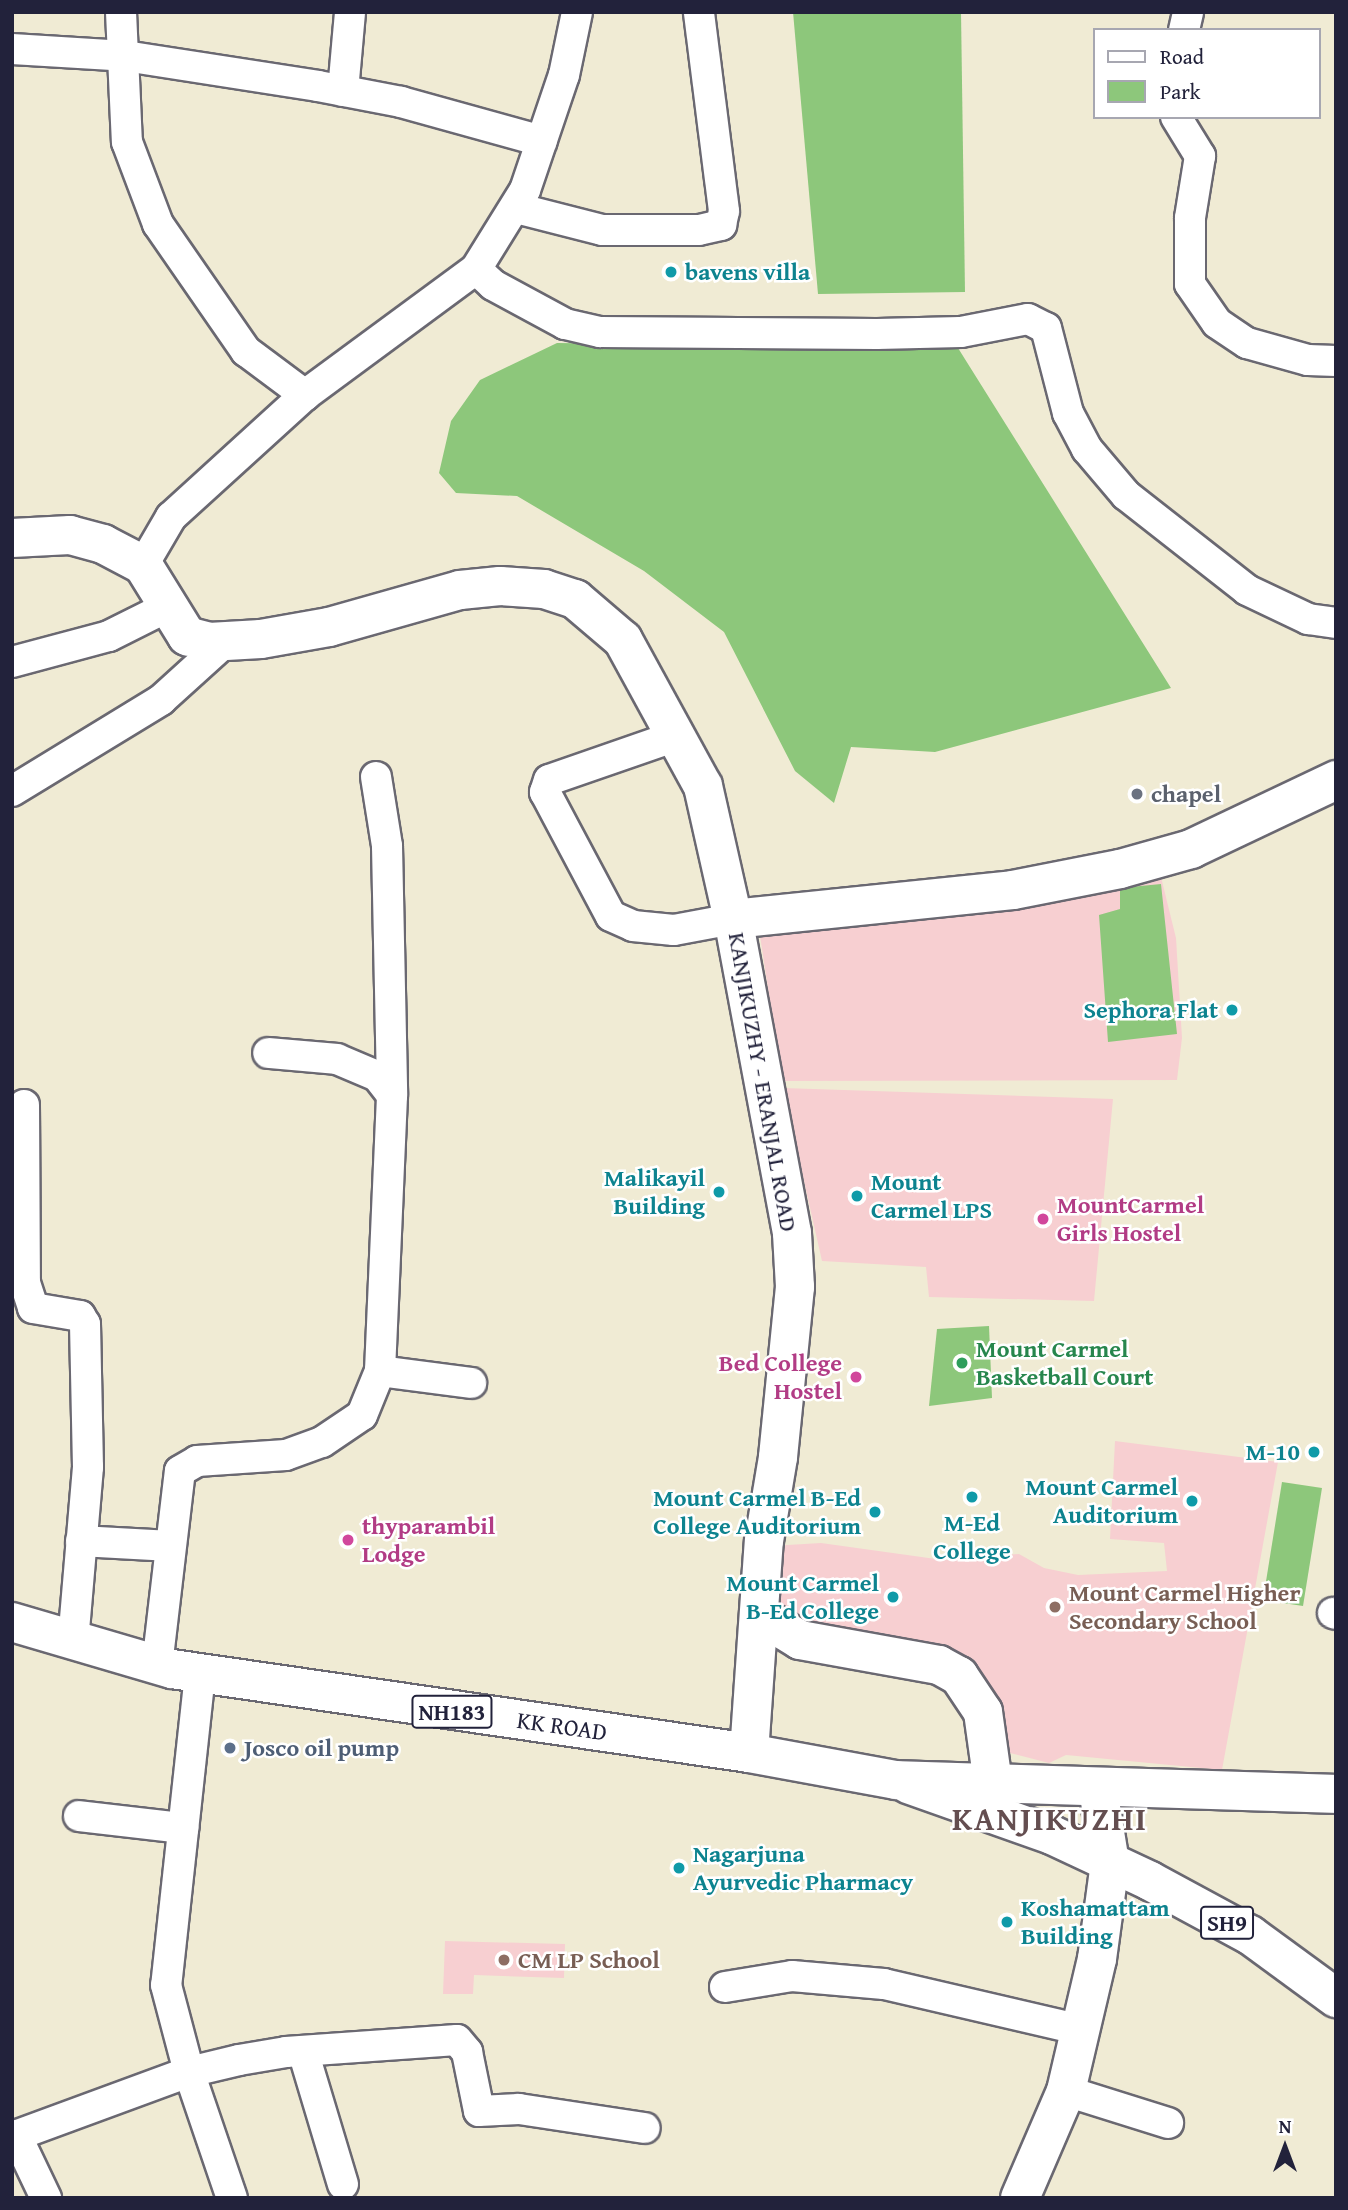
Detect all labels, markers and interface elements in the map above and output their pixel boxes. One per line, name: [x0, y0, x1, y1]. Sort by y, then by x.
legend: [1092, 28, 1320, 119]
text: Road: [1160, 41, 1204, 72]
text: Park: [1160, 76, 1201, 107]
place label: bavens villa: [685, 258, 810, 286]
marker: bavens villa: [663, 264, 679, 280]
place label: chapel: [1151, 780, 1221, 808]
marker: chapel: [1129, 786, 1145, 802]
street label: KANJIKUZHY - ERANJAL ROAD: [722, 930, 804, 1234]
place label: Sephora Flat: [1083, 996, 1218, 1024]
marker: Sephora Flat: [1224, 1002, 1240, 1018]
place label: Malikayil Building: [604, 1164, 705, 1220]
place label: Mount Carmel LPS: [871, 1168, 992, 1224]
marker: Malikayil Building: [711, 1184, 727, 1200]
marker: Mount Carmel LPS: [849, 1188, 865, 1204]
place label: MountCarmel Girls Hostel: [1057, 1191, 1204, 1247]
marker: MountCarmel Girls Hostel: [1035, 1211, 1051, 1227]
place label: Mount Carmel Basketball Court: [976, 1335, 1153, 1391]
place label: Bed College Hostel: [719, 1349, 842, 1405]
marker: Mount Carmel Basketball Court: [954, 1355, 970, 1371]
marker: Bed College Hostel: [848, 1369, 864, 1385]
place label: M-10: [1246, 1438, 1300, 1466]
marker: M-10: [1306, 1444, 1322, 1460]
place label: Mount Carmel Auditorium: [1026, 1473, 1178, 1529]
place label: Mount Carmel B-Ed College Auditorium: [653, 1484, 861, 1540]
marker: M-Ed College: [964, 1489, 980, 1505]
marker: Mount Carmel Auditorium: [1184, 1493, 1200, 1509]
marker: Mount Carmel B-Ed College Auditorium: [867, 1504, 883, 1520]
place label: M-Ed College: [933, 1509, 1011, 1565]
place label: thyparambil Lodge: [362, 1512, 495, 1568]
marker: thyparambil Lodge: [340, 1532, 356, 1548]
place label: Mount Carmel B-Ed College: [727, 1569, 879, 1625]
place label: Mount Carmel Higher Secondary School: [1069, 1579, 1300, 1635]
marker: Mount Carmel B-Ed College: [885, 1589, 901, 1605]
marker: Mount Carmel Higher Secondary School: [1047, 1599, 1063, 1615]
road number: NH183: [410, 1693, 494, 1732]
street label: KK ROAD: [515, 1705, 609, 1747]
place label: Josco oil pump: [244, 1734, 399, 1762]
marker: Josco oil pump: [222, 1740, 238, 1756]
district label: KANJIKUZHI: [953, 1800, 1147, 1838]
place label: Nagarjuna Ayurvedic Pharmacy: [693, 1840, 913, 1896]
marker: Nagarjuna Ayurvedic Pharmacy: [671, 1860, 687, 1876]
place label: Koshamattam Building: [1021, 1894, 1170, 1950]
road number: SH9: [1199, 1904, 1255, 1942]
marker: Koshamattam Building: [999, 1914, 1015, 1930]
place label: CM LP School: [518, 1946, 660, 1974]
marker: CM LP School: [496, 1952, 512, 1968]
north arrow: [1250, 2112, 1320, 2182]
text: N: [1279, 2112, 1291, 2140]

